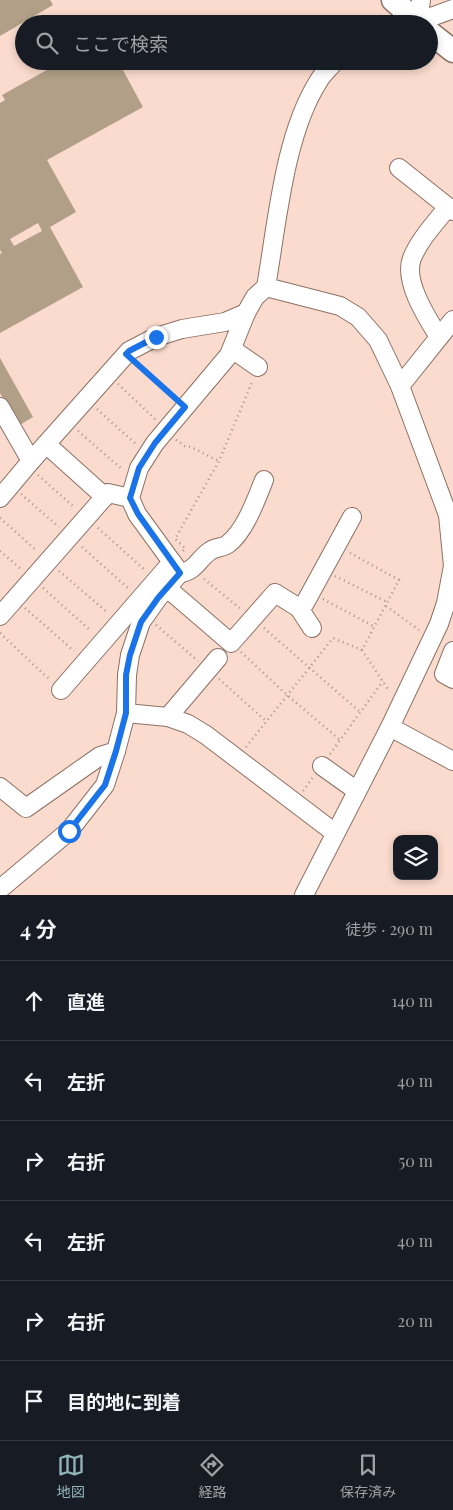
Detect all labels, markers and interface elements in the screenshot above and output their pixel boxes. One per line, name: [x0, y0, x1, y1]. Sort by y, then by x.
search box: [15, 15, 438, 70]
icon: search: [33, 29, 61, 57]
text: ここで検索: [73, 30, 168, 56]
route end: [145, 326, 168, 349]
route start: [58, 820, 81, 843]
map controls: [393, 835, 438, 880]
button: layers: [393, 835, 438, 880]
text: 4 分: [20, 914, 57, 942]
text: 徒歩 · 290 m: [345, 918, 433, 939]
icon: ahead: [20, 987, 48, 1015]
text: 直進: [67, 988, 105, 1014]
text: 140 m: [391, 990, 433, 1011]
icon: left: [20, 1067, 48, 1095]
text: 左折: [67, 1068, 105, 1094]
text: 40 m: [397, 1070, 433, 1091]
icon: right: [20, 1147, 48, 1175]
text: 右折: [67, 1148, 105, 1174]
text: 50 m: [399, 1150, 433, 1171]
icon: left: [20, 1227, 48, 1255]
text: 左折: [67, 1228, 105, 1254]
text: 40 m: [397, 1230, 433, 1251]
icon: right: [20, 1307, 48, 1335]
text: 右折: [67, 1308, 105, 1334]
text: 20 m: [398, 1310, 433, 1331]
icon: arrive: [20, 1387, 48, 1415]
text: 目的地に到着: [67, 1388, 181, 1414]
tab: 地図: [57, 1451, 85, 1501]
tab: 経路: [198, 1451, 226, 1501]
tab: 保存済み: [340, 1451, 396, 1501]

